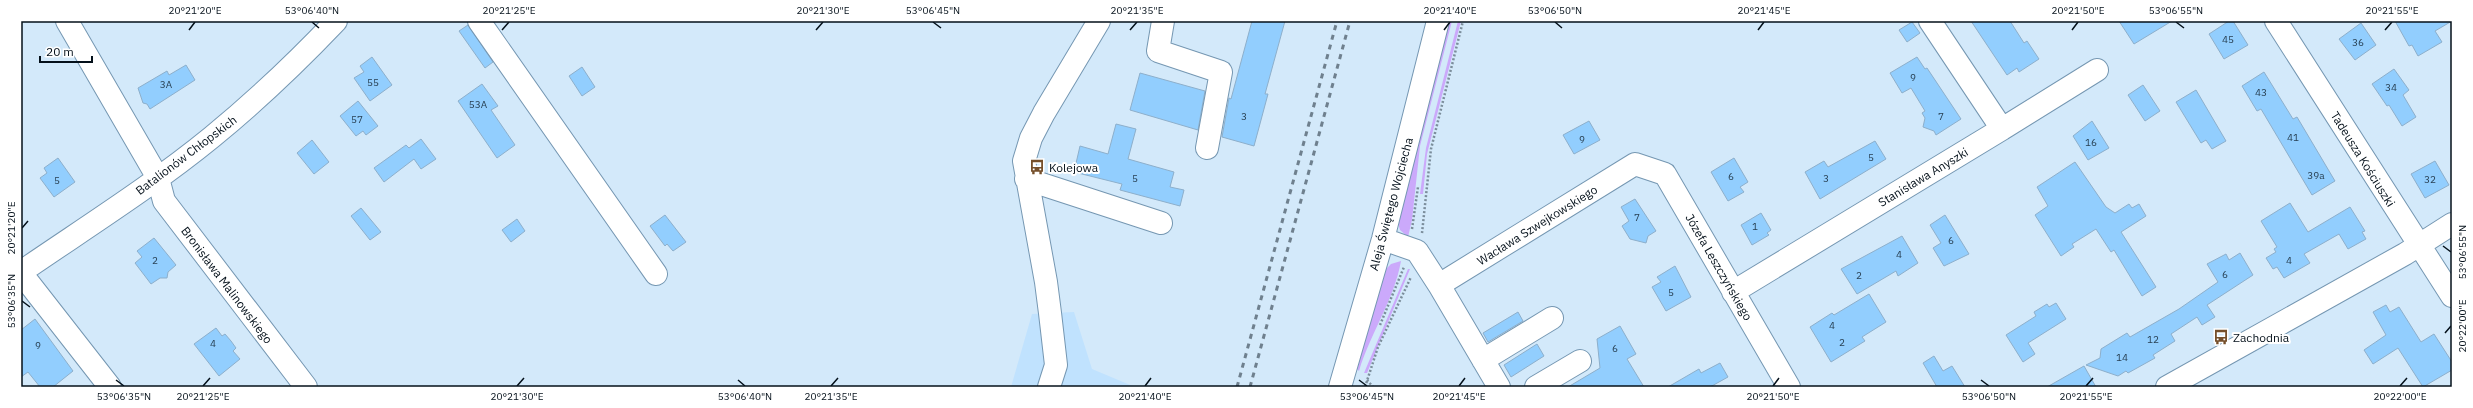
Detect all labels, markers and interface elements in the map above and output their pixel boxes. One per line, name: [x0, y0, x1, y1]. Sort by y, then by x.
text: 20°21'20"E: [168, 4, 222, 17]
text: 53°06'40"N: [285, 4, 339, 17]
text: 20°21'25"E: [482, 4, 536, 17]
text: 20°21'30"E: [796, 4, 850, 17]
text: 53°06'45"N: [906, 4, 960, 17]
text: 20°21'35"E: [1110, 4, 1164, 17]
text: 20°21'40"E: [1423, 4, 1477, 17]
text: 53°06'50"N: [1528, 4, 1582, 17]
text: 20°21'45"E: [1737, 4, 1791, 17]
text: 20°21'50"E: [2051, 4, 2105, 17]
text: 53°06'55"N: [2149, 4, 2203, 17]
text: 20°21'55"E: [2365, 4, 2419, 17]
house number: 45: [2222, 33, 2234, 46]
house number: 36: [2352, 36, 2364, 49]
scale bar: [40, 38, 92, 64]
text: 20 m: [46, 44, 74, 59]
house number: 9: [1910, 71, 1916, 84]
house number: 55: [367, 76, 379, 89]
house number: 3A: [160, 78, 173, 91]
house number: 34: [2385, 81, 2397, 94]
house number: 43: [2255, 86, 2267, 99]
house number: 53A: [469, 98, 488, 111]
street label: Tadeusza Kościuszki: [2328, 109, 2398, 209]
house number: 3: [1241, 110, 1247, 123]
house number: 7: [1938, 110, 1944, 123]
street label: Batalionów Chłopskich: [132, 112, 240, 198]
house number: 57: [351, 113, 363, 126]
house number: 41: [2287, 131, 2299, 144]
house number: 9: [1579, 133, 1585, 146]
street label: Aleja Świętego Wojciecha: [1366, 135, 1416, 272]
house number: 16: [2085, 136, 2097, 149]
street label: Stanisława Anyszki: [1875, 144, 1971, 210]
house number: 5: [1868, 151, 1874, 164]
bus stop icon: Kolejowa: [1028, 158, 1046, 176]
place label: Kolejowa: [1049, 160, 1099, 175]
house number: 39a: [2307, 169, 2325, 182]
house number: 6: [1728, 170, 1734, 183]
house number: 5: [1132, 172, 1138, 185]
house number: 3: [1823, 172, 1829, 185]
house number: 32: [2424, 173, 2436, 186]
house number: 5: [54, 174, 60, 187]
street label: Wacława Szwejkowskiego: [1474, 182, 1600, 268]
text: 20°21'20"E: [5, 201, 18, 255]
house number: 7: [1634, 211, 1640, 224]
street label: Józefa Leszczyńskiego: [1682, 211, 1756, 323]
house number: 1: [1752, 220, 1758, 233]
street label: Bronisława Malinowskiego: [178, 224, 276, 347]
text: 53°06'55"N: [2456, 225, 2469, 279]
house number: 6: [1948, 234, 1954, 247]
house number: 4: [1896, 248, 1902, 261]
house number: 2: [152, 254, 158, 267]
house number: 4: [2286, 254, 2292, 267]
house number: 6: [2222, 268, 2228, 281]
house number: 2: [1856, 269, 1862, 282]
text: 53°06'35"N: [5, 274, 18, 328]
house number: 5: [1668, 286, 1674, 299]
text: 20°22'00"E: [2456, 299, 2469, 353]
house number: 4: [1829, 319, 1835, 332]
bus stop icon: Zachodnia: [2212, 328, 2230, 346]
place label: Zachodnia: [2233, 330, 2290, 345]
house number: 12: [2147, 333, 2159, 346]
house number: 2: [1839, 336, 1845, 349]
house number: 4: [210, 337, 216, 350]
house number: 9: [35, 339, 41, 352]
house number: 6: [1612, 342, 1618, 355]
house number: 14: [2116, 351, 2128, 364]
text: 53°06'35"N: [97, 390, 151, 403]
text: 20°21'25"E: [176, 390, 230, 403]
text: 20°21'30"E: [490, 390, 544, 403]
text: 53°06'40"N: [718, 390, 772, 403]
text: 20°21'35"E: [804, 390, 858, 403]
text: 20°21'40"E: [1118, 390, 1172, 403]
text: 53°06'45"N: [1340, 390, 1394, 403]
text: 20°21'45"E: [1432, 390, 1486, 403]
text: 20°21'50"E: [1746, 390, 1800, 403]
text: 53°06'50"N: [1962, 390, 2016, 403]
text: 20°21'55"E: [2059, 390, 2113, 403]
text: 20°22'00"E: [2373, 390, 2427, 403]

